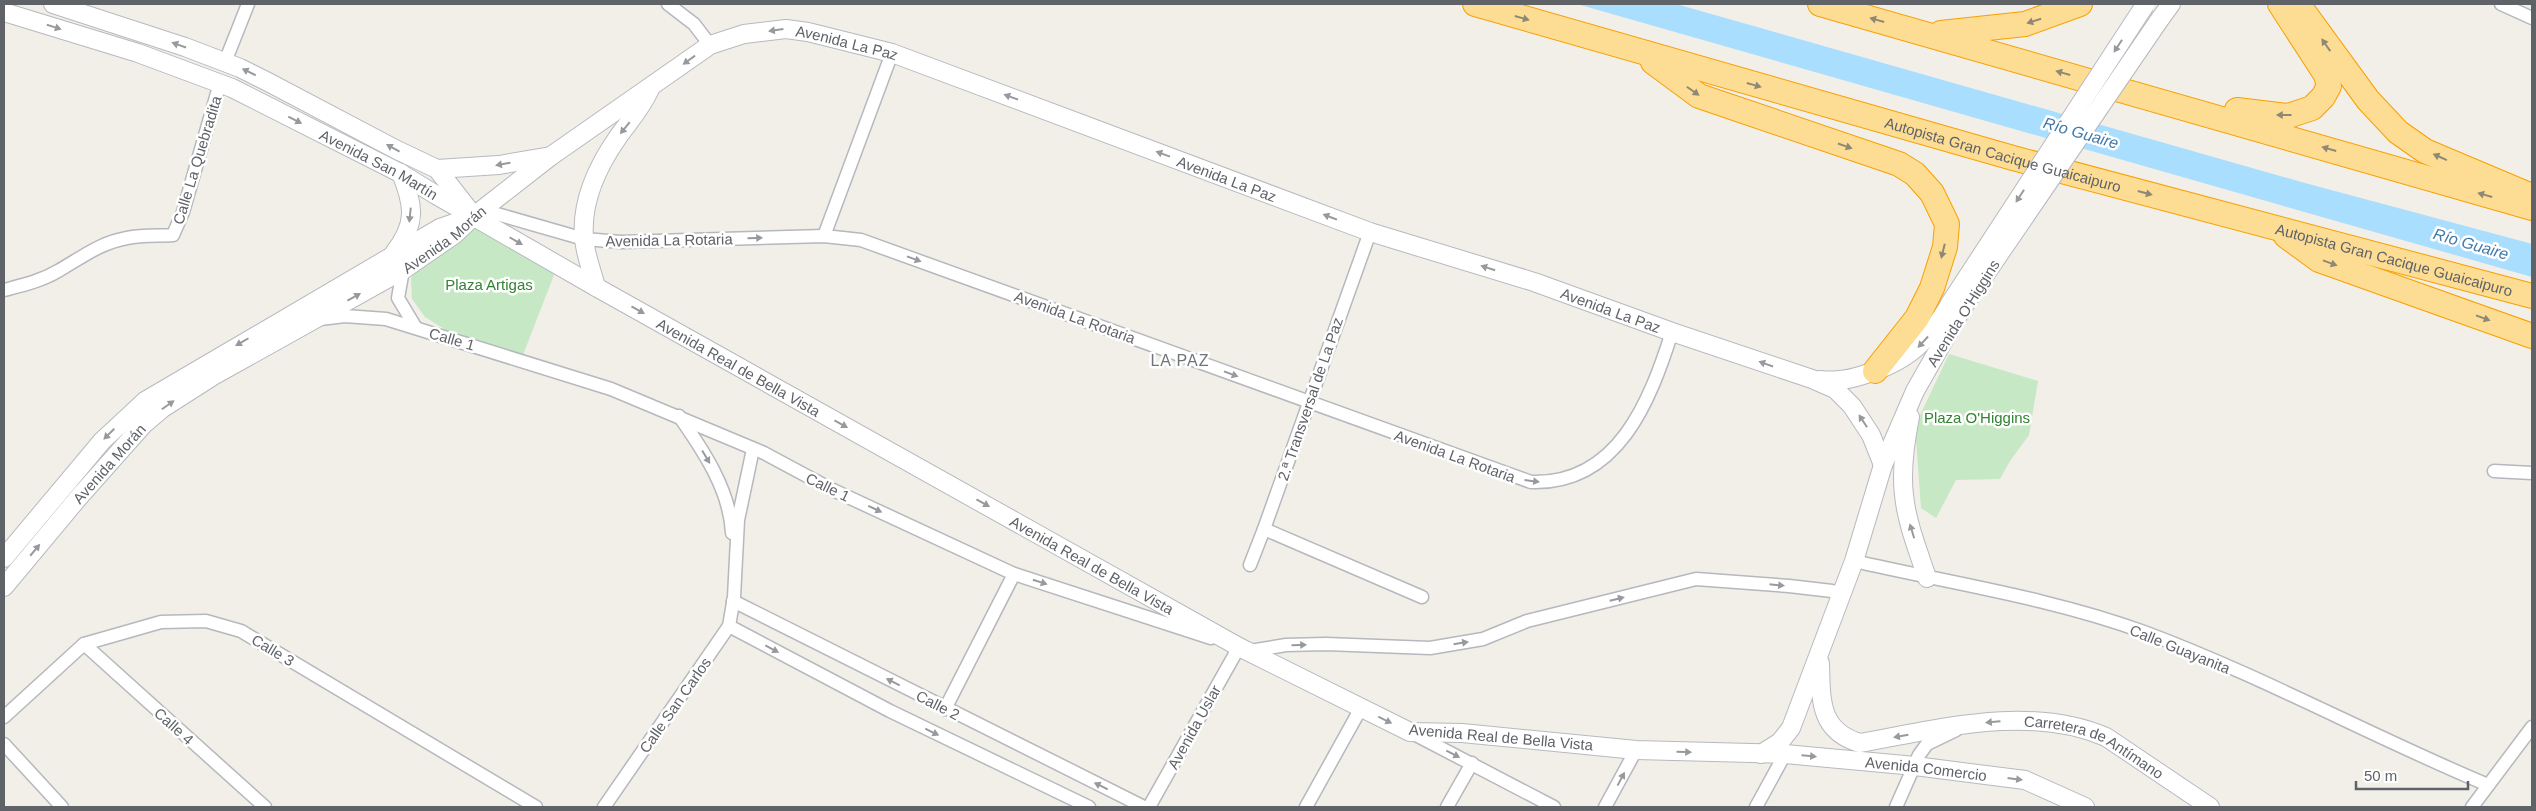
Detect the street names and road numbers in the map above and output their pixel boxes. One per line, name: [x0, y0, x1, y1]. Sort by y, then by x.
street label: Avenida La Paz: [795, 22, 901, 63]
street label: Calle La Quebradita: [169, 93, 225, 226]
street label: Autopista Gran Cacique Guaicaipuro: [1883, 113, 2123, 195]
street label: Avenida San Martín: [317, 125, 441, 203]
street label: Avenida La Paz: [1175, 152, 1279, 205]
street label: Avenida Morán: [399, 202, 489, 276]
street label: Autopista Gran Cacique Guaicaipuro: [2274, 220, 2514, 299]
street label: Avenida La Rotaria: [605, 230, 733, 250]
street label: Avenida O'Higgins: [1923, 256, 2003, 370]
street label: Avenida La Paz: [1559, 284, 1663, 336]
street label: Avenida La Rotaria: [1012, 287, 1138, 347]
street label: Avenida Real de Bella Vista: [654, 314, 824, 420]
street label: 2.ª Transversal de La Paz: [1274, 315, 1346, 483]
street label: Calle 1: [427, 324, 477, 354]
street label: Avenida Morán: [69, 420, 149, 507]
street label: Avenida La Rotaria: [1392, 426, 1518, 486]
street label: Calle 1: [803, 469, 853, 505]
street label: Avenida Real de Bella Vista: [1007, 512, 1177, 618]
street label: Calle Guayanita: [2127, 621, 2233, 677]
street label: Calle 3: [249, 631, 297, 669]
street label: Calle San Carlos: [636, 654, 714, 756]
street label: Avenida Uslar: [1164, 682, 1224, 772]
street label: Calle 2: [913, 687, 963, 723]
street label: Calle 4: [151, 704, 197, 748]
street label: Carretera de Antímano: [2024, 712, 2167, 782]
street label: Avenida Real de Bella Vista: [1408, 720, 1594, 754]
street label: Avenida Comercio: [1864, 753, 1988, 784]

